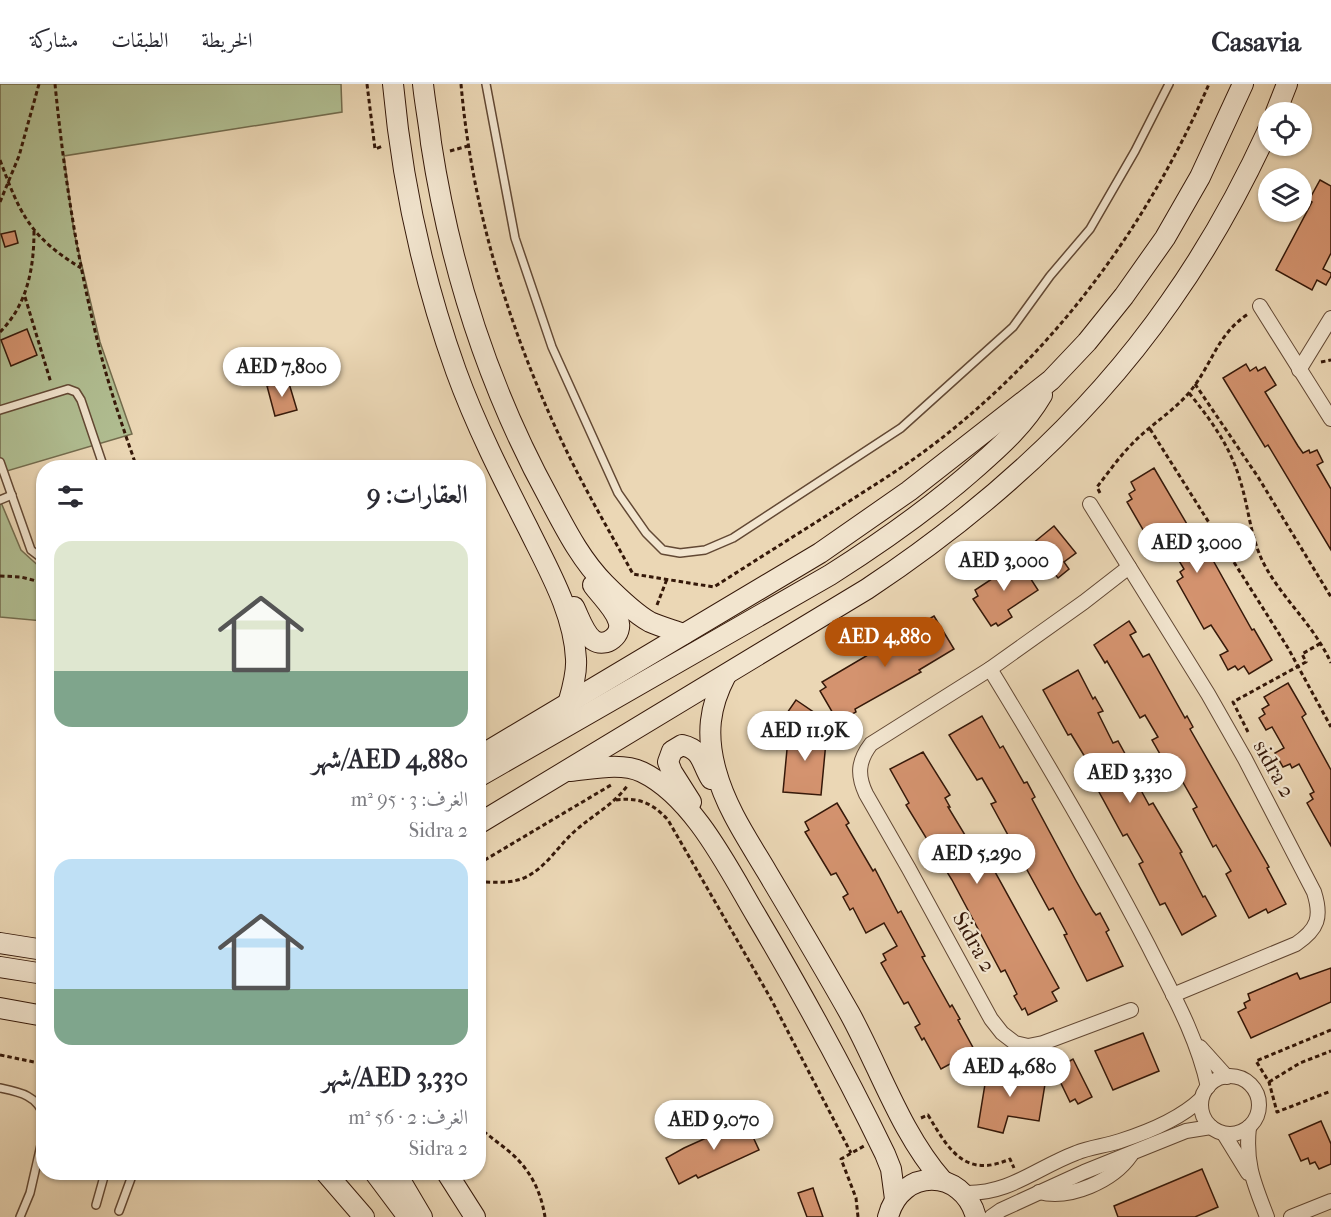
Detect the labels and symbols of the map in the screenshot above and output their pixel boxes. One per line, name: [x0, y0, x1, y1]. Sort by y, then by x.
pin: AED 7,800: [213, 347, 351, 398]
pin: AED 3,000: [1128, 523, 1266, 574]
pin: AED 3,000: [935, 541, 1073, 592]
pin: AED 4,880: [816, 617, 954, 668]
pin: AED 11.9K: [736, 711, 874, 762]
street label: sidra 2: [1248, 736, 1300, 802]
pin: AED 3,330: [1061, 753, 1199, 804]
pin: AED 5,290: [908, 834, 1046, 885]
street label: Sidra 2: [947, 907, 1001, 977]
pin: AED 4,680: [941, 1047, 1079, 1098]
pin: AED 9,070: [645, 1100, 783, 1151]

